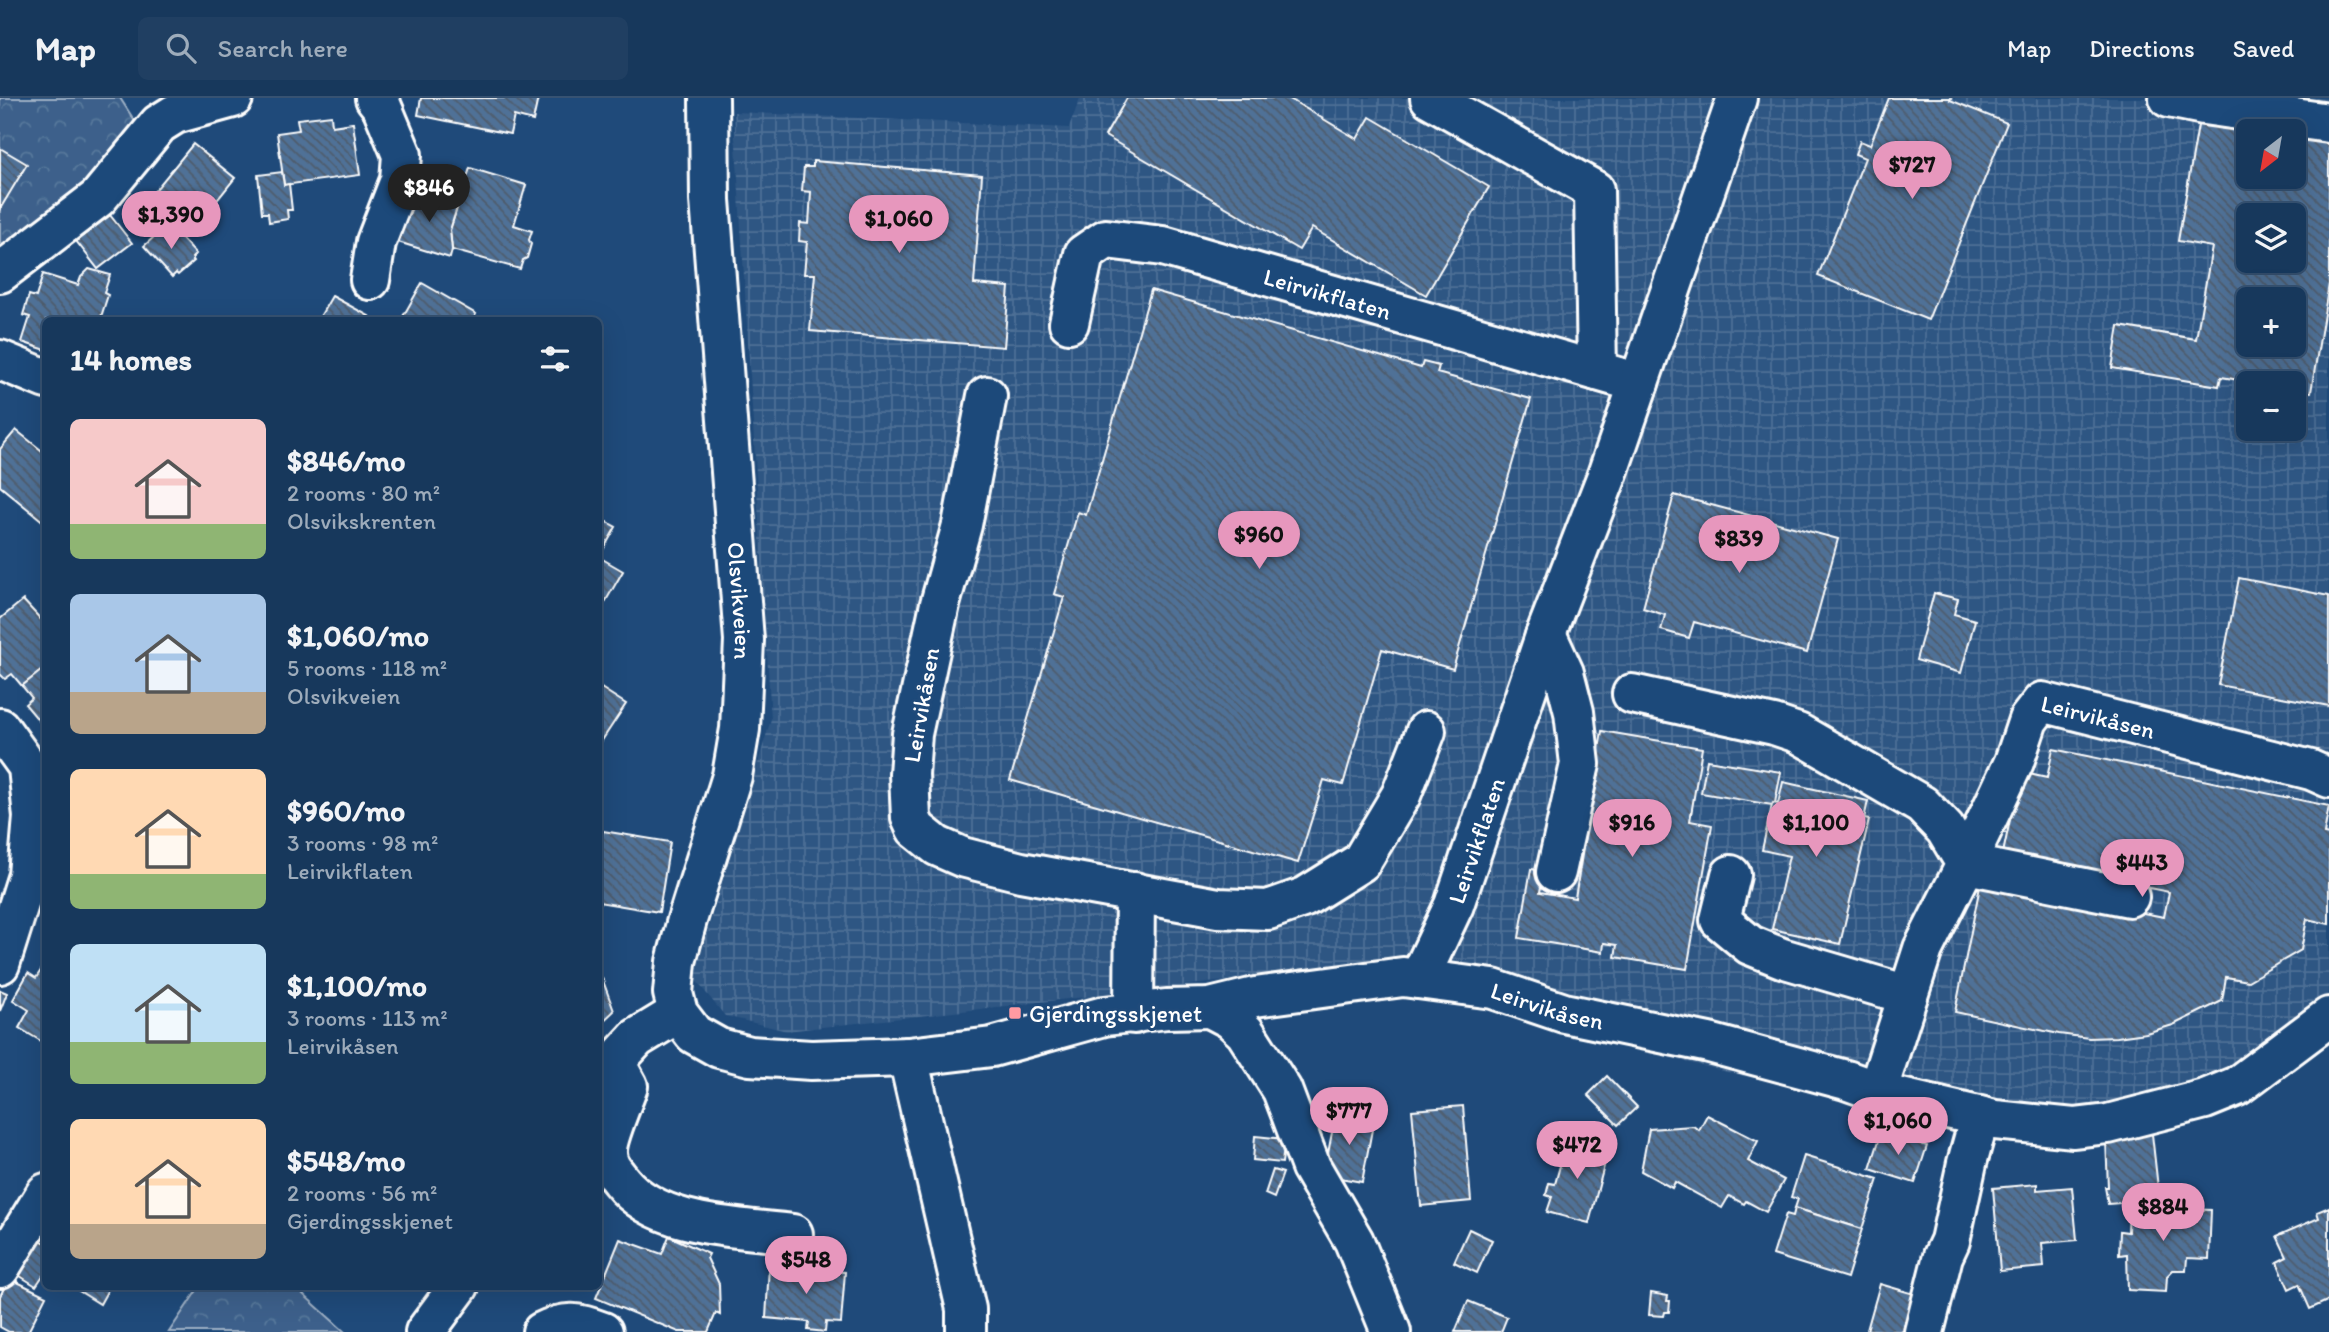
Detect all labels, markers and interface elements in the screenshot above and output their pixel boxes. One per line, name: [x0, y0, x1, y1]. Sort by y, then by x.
search box: [138, 17, 628, 80]
text: Map: [35, 29, 96, 68]
icon: search: [162, 29, 200, 67]
text: Search here: [218, 32, 348, 64]
text: Map: [2007, 34, 2051, 63]
text: Directions: [2089, 34, 2195, 63]
text: Saved: [2233, 34, 2294, 63]
north arrow: [2236, 119, 2306, 189]
map controls: [2236, 119, 2306, 441]
pin: $727: [1871, 141, 1953, 201]
text: $727: [1889, 150, 1935, 178]
pin: $846: [388, 164, 470, 224]
text: $846: [404, 173, 454, 201]
pin: $1,390: [114, 192, 228, 251]
pin: $1,060: [842, 195, 956, 255]
text: $1,390: [138, 200, 204, 228]
button: layers: [2236, 203, 2306, 273]
text: $1,060: [865, 204, 933, 232]
street label: Leirvikflaten: [1261, 261, 1395, 326]
button: +: [2236, 287, 2306, 357]
icon: filters: [536, 340, 574, 378]
text: 14 homes: [70, 341, 192, 378]
button: −: [2236, 371, 2306, 441]
text: $846/mo: [287, 442, 406, 479]
icon: home: [126, 447, 210, 531]
text: 2 rooms · 80 m²: [287, 479, 440, 507]
text: Olsvikskrenten: [287, 507, 436, 535]
pin: $960: [1218, 512, 1300, 571]
pin: $839: [1698, 516, 1780, 575]
text: $960: [1234, 520, 1284, 548]
text: $839: [1715, 524, 1763, 552]
street label: Olsvikveien: [722, 541, 759, 661]
text: $1,060/mo: [287, 617, 429, 654]
icon: home: [126, 622, 210, 706]
street label: Leirvikåsen: [897, 645, 945, 765]
text: 5 rooms · 118 m²: [287, 654, 447, 682]
text: Olsvikveien: [287, 682, 400, 710]
street label: Leirvikåsen: [2038, 688, 2158, 745]
street label: Leirvikflaten: [1441, 773, 1511, 907]
text: $960/mo: [287, 792, 405, 829]
icon: home: [126, 797, 210, 881]
pin: $916: [1591, 800, 1673, 859]
pin: $1,100: [1759, 800, 1873, 859]
text: $916: [1609, 808, 1655, 836]
text: $1,100: [1783, 808, 1849, 836]
text: 3 rooms · 98 m²: [287, 829, 438, 857]
pin: $443: [2101, 840, 2183, 899]
text: $443: [2116, 848, 2168, 876]
text: Leirvikflaten: [287, 857, 413, 885]
text: $1,100/mo: [287, 967, 427, 1004]
icon: home: [126, 972, 210, 1056]
street label: Leirvikåsen: [1487, 975, 1607, 1035]
place label: Gjerdingsskjenet: [1029, 999, 1202, 1028]
text: 3 rooms · 113 m²: [287, 1004, 448, 1032]
marker: Gjerdingsskjenet: [1007, 1005, 1023, 1021]
text: Leirvikåsen: [287, 1032, 398, 1060]
pin: $777: [1308, 1088, 1390, 1147]
text: $777: [1326, 1096, 1372, 1124]
pin: $1,060: [1841, 1098, 1955, 1157]
text: $1,060: [1864, 1106, 1932, 1134]
pin: $472: [1536, 1122, 1618, 1181]
text: $472: [1553, 1130, 1602, 1158]
text: $548/mo: [287, 1142, 406, 1179]
icon: home: [126, 1147, 210, 1231]
text: 2 rooms · 56 m²: [287, 1179, 438, 1207]
pin: $884: [2122, 1184, 2204, 1243]
text: $884: [2138, 1192, 2188, 1220]
text: Gjerdingsskjenet: [287, 1207, 453, 1235]
pin: $548: [765, 1236, 847, 1296]
text: $548: [781, 1245, 831, 1273]

